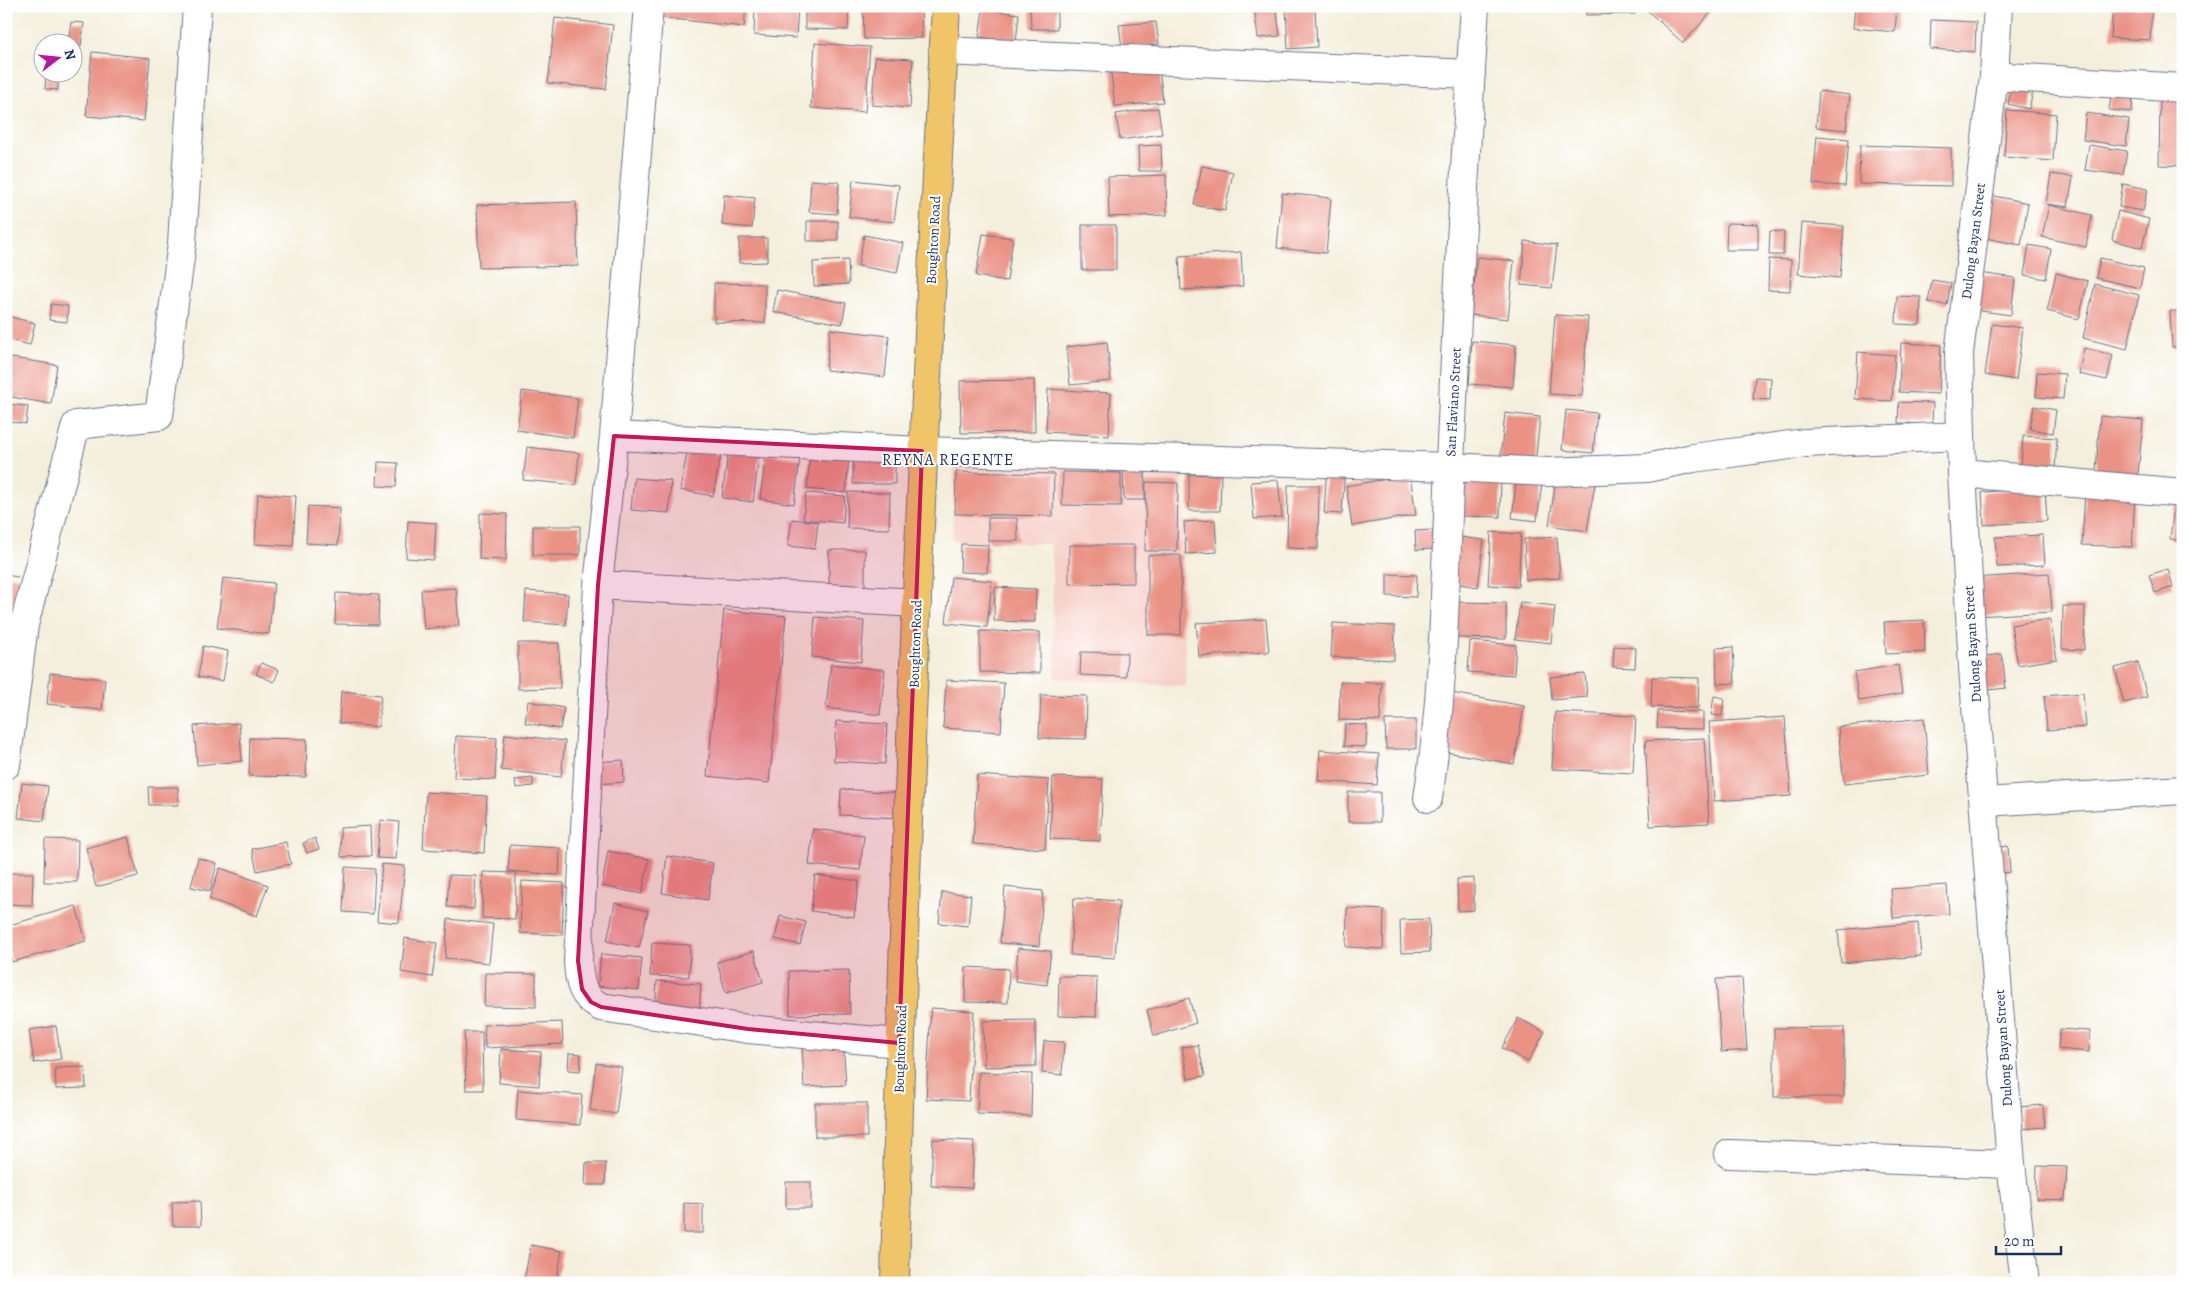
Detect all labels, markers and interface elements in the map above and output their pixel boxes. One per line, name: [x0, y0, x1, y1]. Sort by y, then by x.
north arrow: [32, 32, 82, 82]
text: N: [59, 47, 81, 62]
street label: Dulong Bayan Street: [1957, 181, 1990, 300]
street label: Boughton Road: [922, 195, 945, 285]
street label: San Flaviano Street: [1441, 346, 1466, 457]
district label: REYNA REGENTE: [882, 449, 1014, 471]
street label: Dulong Bayan Street: [1959, 584, 1986, 703]
street label: Boughton Road: [904, 599, 927, 689]
street label: Dulong Bayan Street: [1990, 988, 2017, 1107]
street label: Boughton Road: [889, 1004, 912, 1094]
scale bar: [1996, 1224, 2062, 1256]
text: 20 m: [2004, 1231, 2035, 1251]

